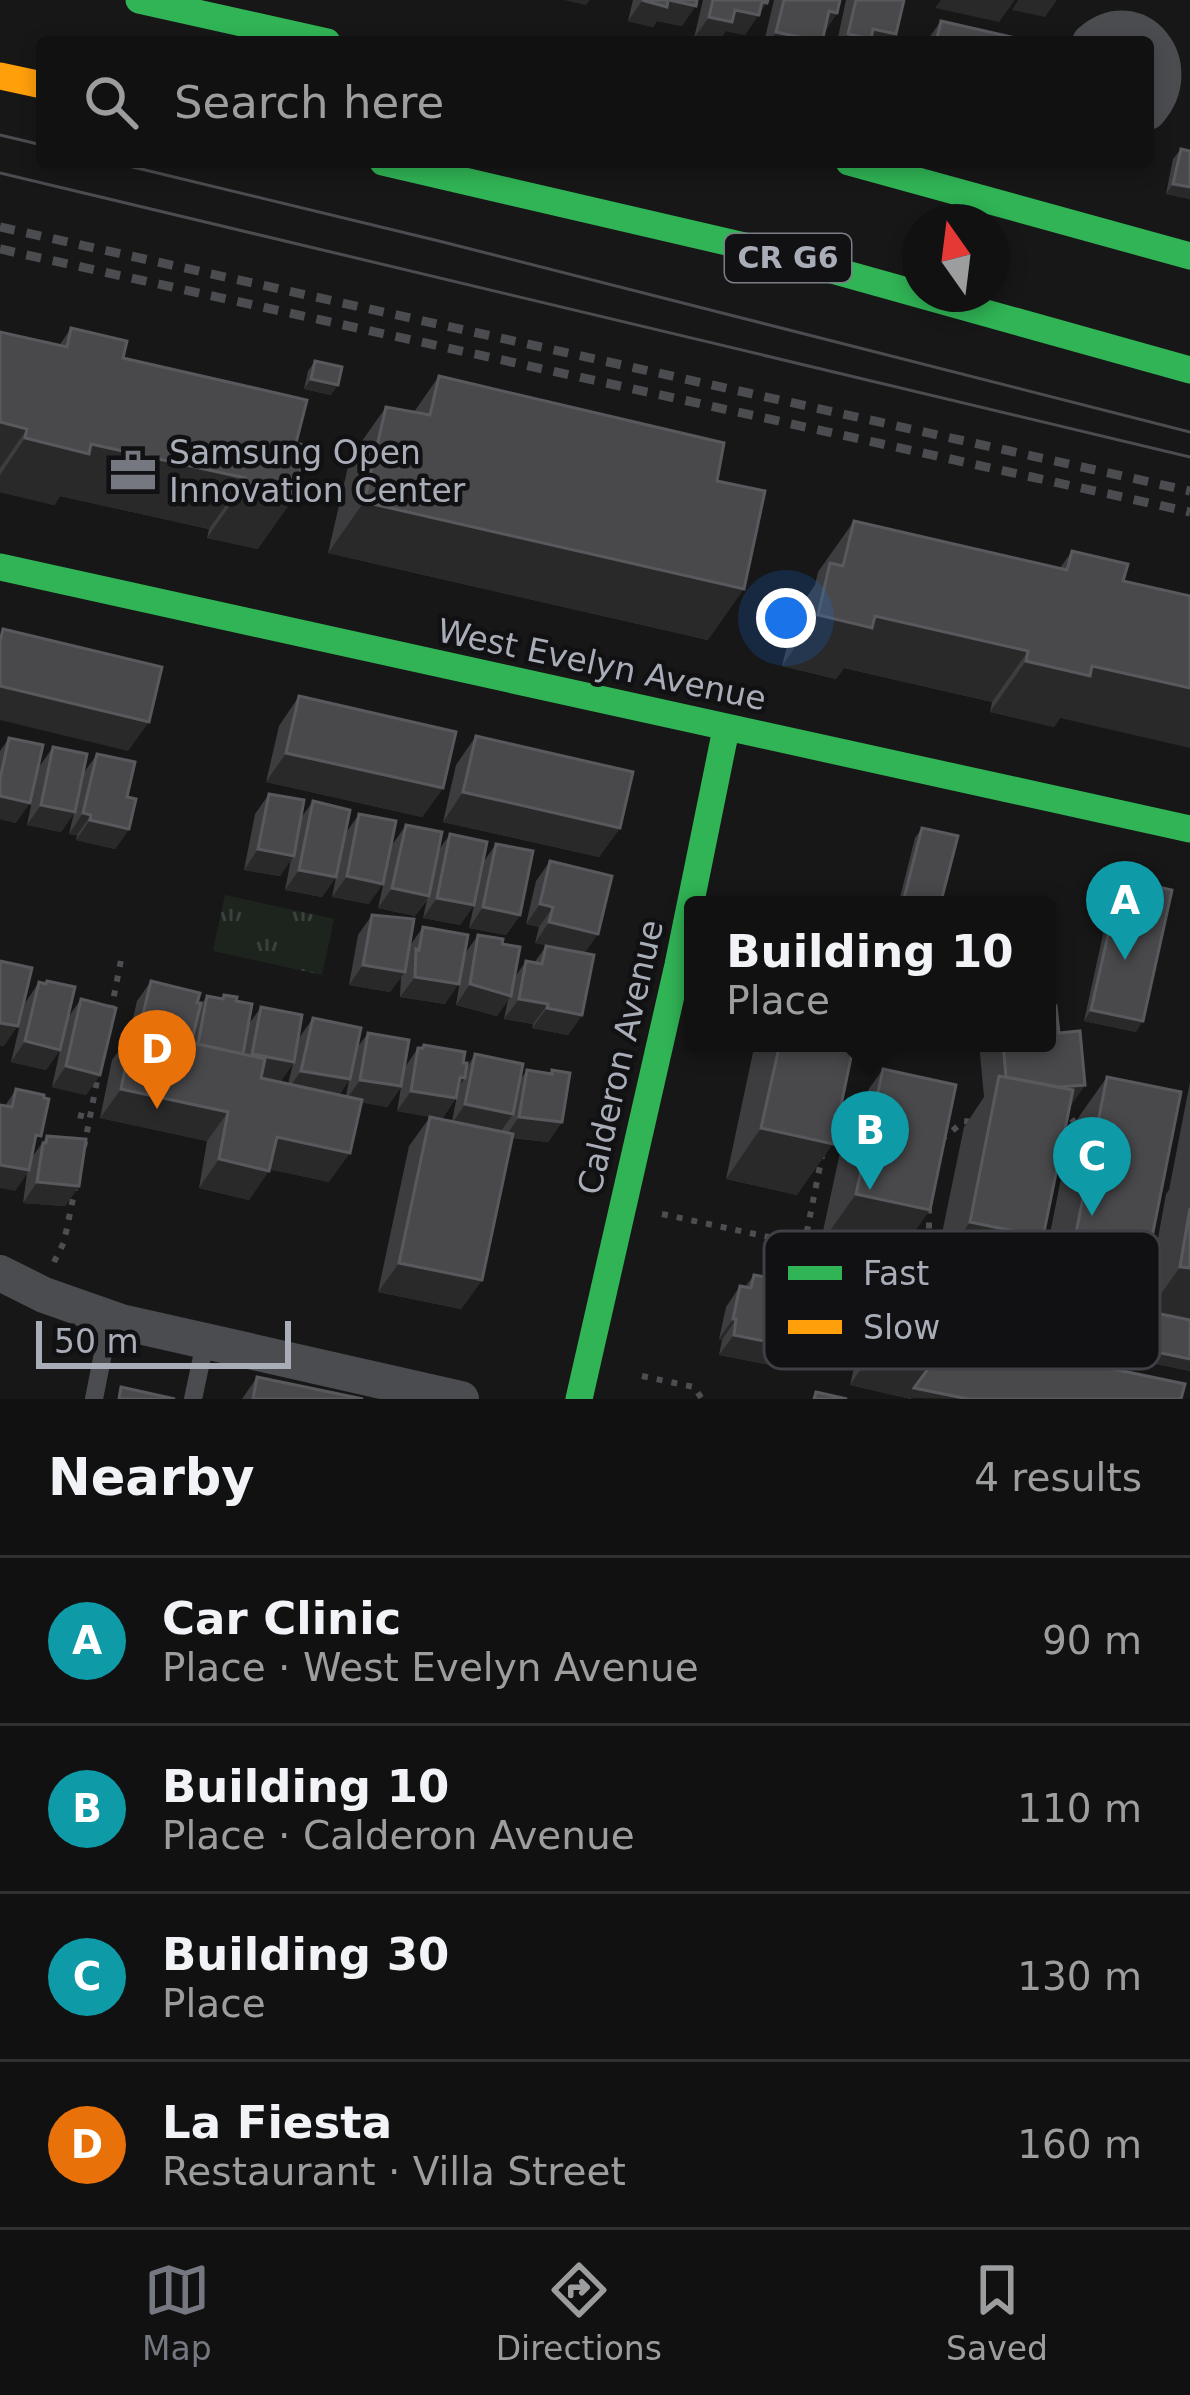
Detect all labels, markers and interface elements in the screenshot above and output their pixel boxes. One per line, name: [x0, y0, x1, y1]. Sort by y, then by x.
search box: [36, 36, 1154, 168]
icon: search: [78, 69, 144, 135]
text: Search here: [174, 76, 444, 129]
north arrow: [902, 204, 1010, 312]
road number: CR G6: [725, 234, 851, 282]
place label: Samsung Open Innovation Center: [169, 433, 466, 510]
office icon: Samsung Open Innovation Center: [108, 446, 158, 496]
your location: [756, 588, 816, 648]
street label: West Evelyn Avenue: [434, 611, 770, 718]
pin: A: [1086, 861, 1164, 960]
popup: [684, 896, 1056, 1052]
street label: Calderon Avenue: [570, 916, 671, 1198]
text: Building 10: [726, 925, 1014, 978]
text: Place: [726, 978, 830, 1023]
pin: D: [118, 1010, 196, 1109]
pin: B: [831, 1091, 909, 1190]
pin: C: [1053, 1117, 1131, 1216]
legend: [764, 1231, 1160, 1369]
text: Fast: [863, 1254, 929, 1293]
text: Slow: [863, 1308, 940, 1347]
scale bar: [36, 1315, 291, 1368]
text: 50 m: [54, 1322, 139, 1361]
text: Nearby: [48, 1448, 255, 1507]
text: 4 results: [974, 1455, 1142, 1500]
text: Car Clinic: [162, 1592, 401, 1645]
text: A: [72, 1618, 102, 1663]
text: 90 m: [1042, 1618, 1142, 1663]
text: Place · West Evelyn Avenue: [162, 1645, 699, 1690]
text: Building 10: [162, 1760, 449, 1813]
text: B: [72, 1786, 102, 1831]
text: 110 m: [1017, 1786, 1142, 1831]
text: Place · Calderon Avenue: [162, 1813, 635, 1858]
text: Building 30: [162, 1928, 449, 1981]
text: C: [73, 1954, 101, 1999]
text: 130 m: [1017, 1954, 1142, 1999]
text: Place: [162, 1981, 266, 2026]
text: La Fiesta: [162, 2096, 392, 2149]
text: D: [71, 2122, 103, 2167]
text: 160 m: [1017, 2122, 1142, 2167]
text: Restaurant · Villa Street: [162, 2149, 626, 2194]
tab: Map: [142, 2257, 212, 2368]
tab: Directions: [496, 2257, 662, 2368]
tab: Saved: [946, 2257, 1048, 2368]

